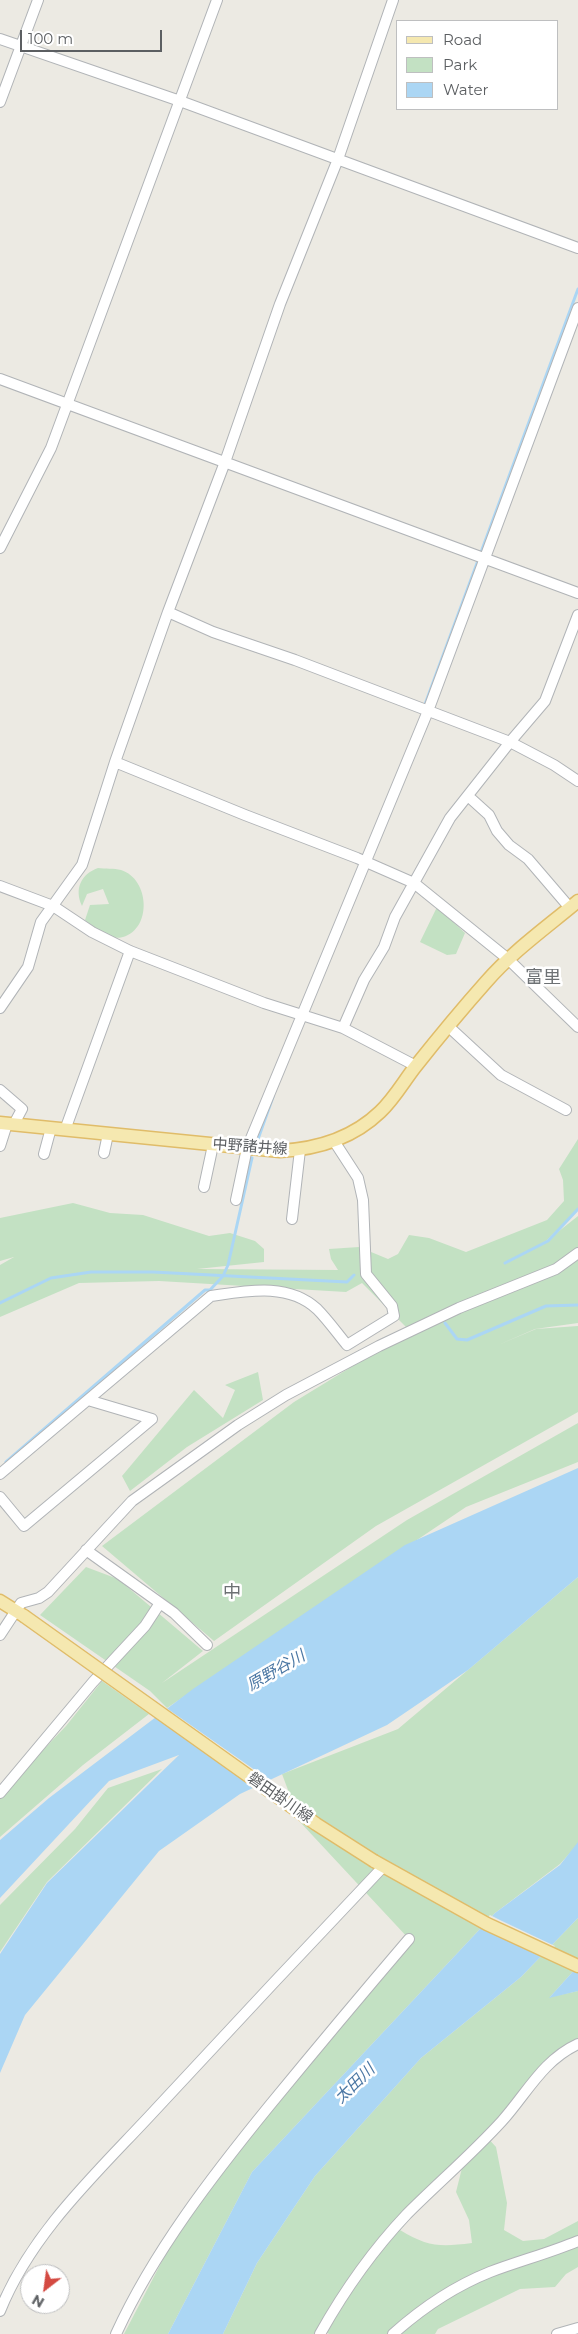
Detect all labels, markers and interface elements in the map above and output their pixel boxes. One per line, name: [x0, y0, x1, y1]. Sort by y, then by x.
scale bar: [22, 20, 165, 52]
legend: [396, 20, 558, 110]
text: 100 m: [28, 29, 73, 48]
text: Road: [443, 30, 482, 49]
text: Park: [443, 55, 477, 74]
text: Water: [443, 80, 489, 99]
district label: 富里: [525, 967, 561, 989]
street label: 中野諸井線: [212, 1135, 288, 1159]
district label: 中: [223, 1582, 241, 1604]
water label: 原野谷川: [243, 1647, 309, 1695]
street label: 磐田掛川線: [244, 1769, 316, 1827]
water label: 太田川: [331, 2060, 379, 2108]
north arrow: [20, 2264, 70, 2314]
text: N: [29, 2291, 47, 2312]

